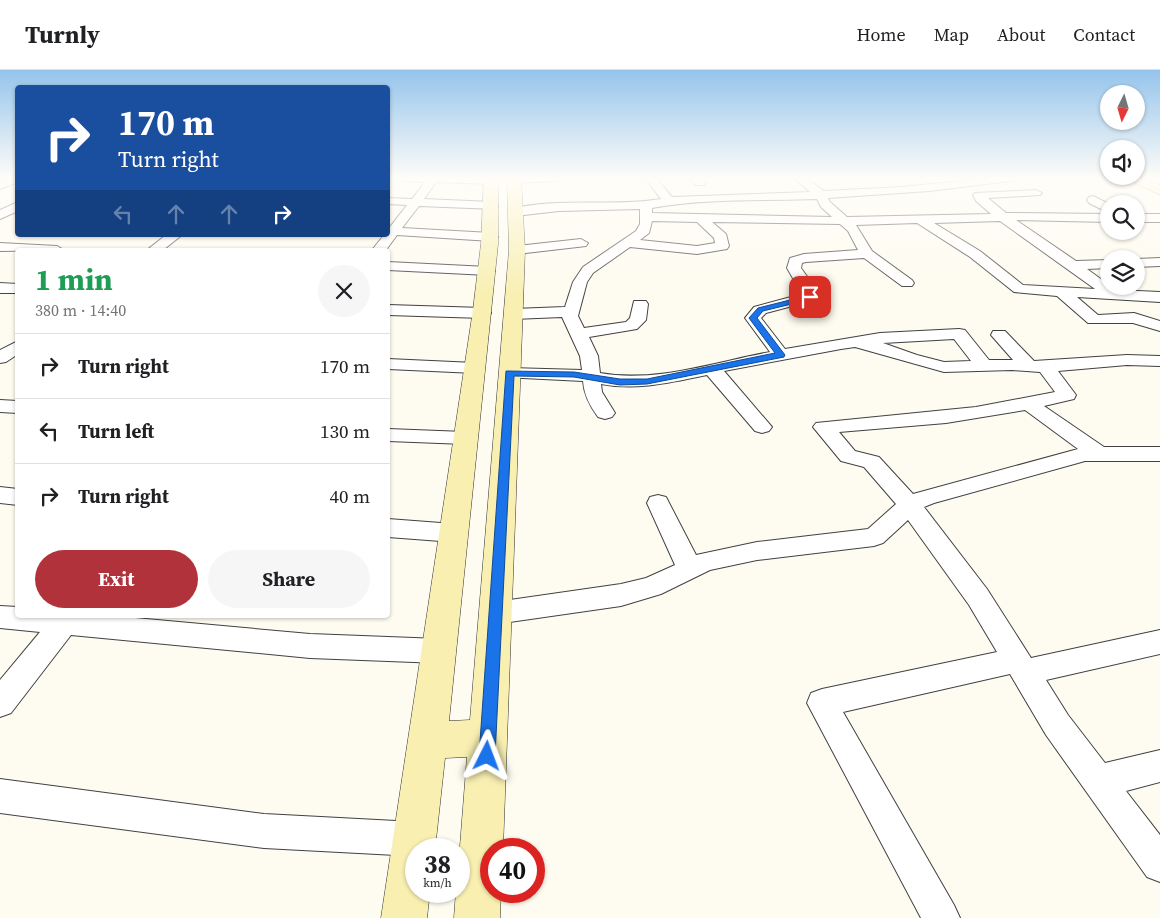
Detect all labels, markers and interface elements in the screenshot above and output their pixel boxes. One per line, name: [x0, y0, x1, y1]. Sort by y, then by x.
text: Turnly: [25, 18, 100, 51]
text: Home: [857, 22, 906, 47]
text: Map: [934, 22, 969, 47]
text: About: [997, 22, 1045, 47]
text: Contact: [1073, 22, 1135, 47]
north arrow: [1100, 85, 1145, 130]
map controls: [1100, 85, 1145, 295]
text: 170 m: [118, 99, 214, 147]
icon: right: [35, 105, 100, 170]
button: sound: [1100, 140, 1145, 185]
text: Turn right: [118, 144, 219, 174]
button: search: [1100, 195, 1145, 240]
icon: left: [109, 200, 137, 228]
icon: ahead: [162, 200, 190, 228]
icon: ahead: [215, 200, 243, 228]
icon: right: [268, 200, 296, 228]
button: layers: [1100, 250, 1145, 295]
text: 1 min: [35, 259, 113, 300]
button: close: [318, 265, 370, 317]
pin: [789, 276, 831, 318]
icon: arrive: [796, 283, 824, 311]
text: 380 m · 14:40: [35, 299, 126, 321]
icon: right: [35, 352, 63, 380]
text: Turn right: [78, 353, 169, 379]
text: 170 m: [320, 353, 370, 379]
icon: left: [35, 417, 63, 445]
text: Turn left: [78, 418, 154, 444]
text: 130 m: [320, 418, 370, 444]
icon: right: [35, 482, 63, 510]
text: Turn right: [78, 483, 169, 509]
text: 40 m: [329, 483, 370, 509]
button: Exit: [35, 550, 198, 608]
button: Share: [208, 550, 370, 608]
position arrow: [460, 729, 512, 781]
speed limit sign: 40: [480, 838, 545, 903]
text: 38: [424, 847, 451, 881]
text: km/h: [423, 875, 452, 891]

